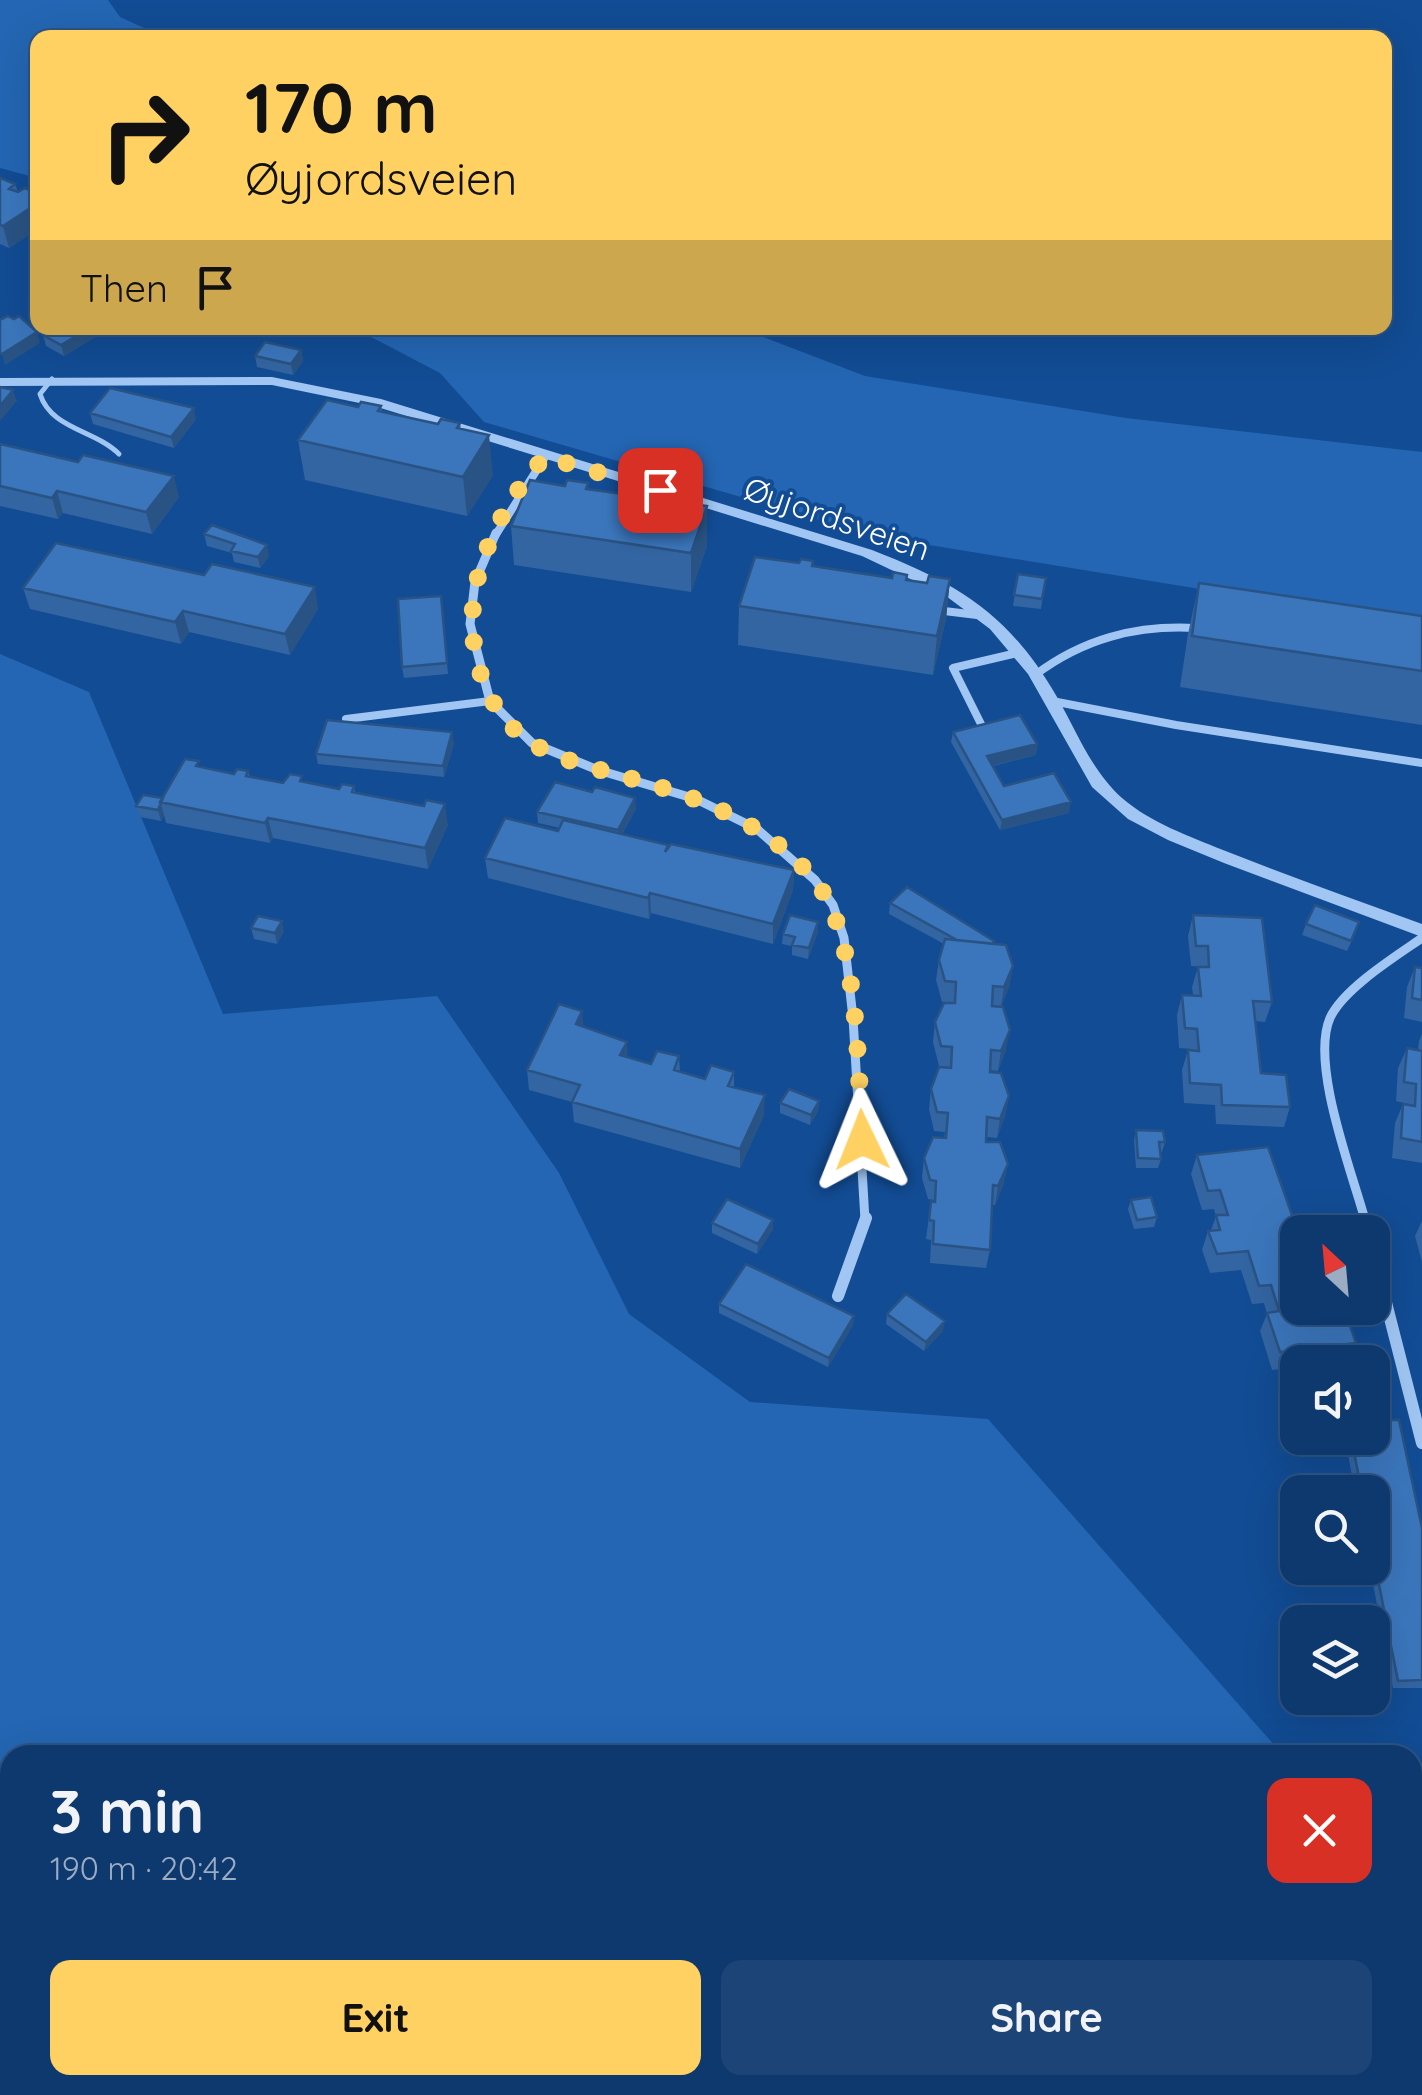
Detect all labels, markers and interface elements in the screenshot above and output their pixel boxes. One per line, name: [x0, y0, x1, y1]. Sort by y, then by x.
text: 170 m: [245, 63, 438, 151]
icon: right: [80, 70, 210, 200]
text: Øyjordsveien: [245, 150, 517, 206]
icon: arrive: [188, 260, 243, 315]
text: Then: [80, 264, 168, 312]
pin: [618, 448, 703, 533]
icon: arrive: [633, 463, 688, 518]
street label: Øyjordsveien: [739, 468, 935, 568]
position arrow: [810, 1088, 914, 1192]
north arrow: [1280, 1215, 1390, 1325]
map controls: [1280, 1215, 1390, 1715]
button: sound: [1280, 1345, 1390, 1455]
button: search: [1280, 1475, 1390, 1585]
button: layers: [1280, 1605, 1390, 1715]
text: 3 min: [50, 1773, 204, 1848]
button: close: [1267, 1778, 1372, 1883]
text: 190 m · 20:42: [50, 1848, 238, 1888]
button: Exit: [50, 1960, 701, 2075]
button: Share: [721, 1960, 1372, 2075]

